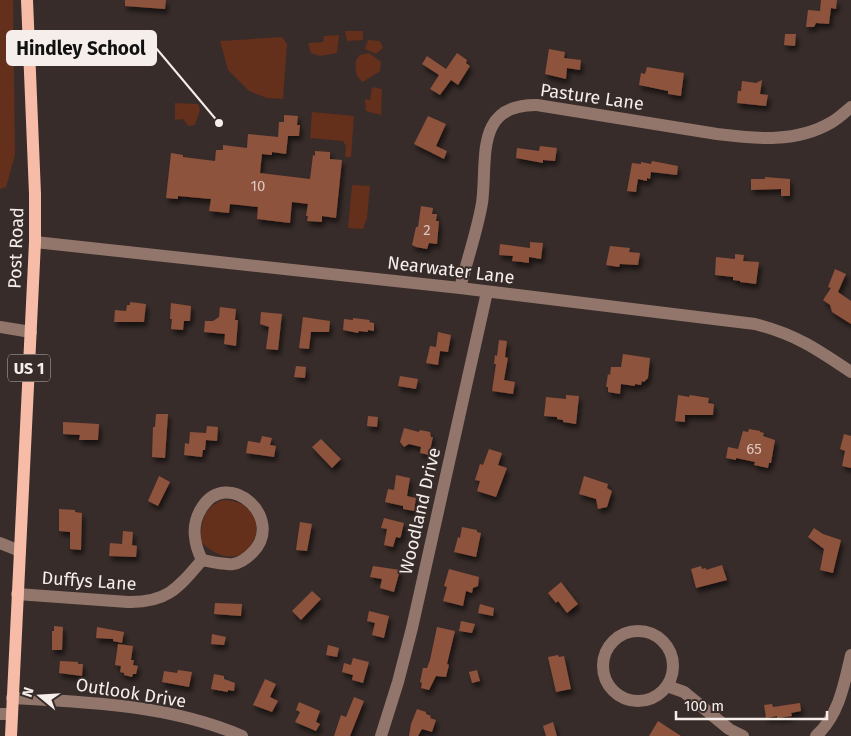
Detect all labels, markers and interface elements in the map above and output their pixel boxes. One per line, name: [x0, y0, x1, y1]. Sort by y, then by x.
callout: Hindley School: [7, 31, 156, 65]
text: Hindley School: [16, 37, 146, 60]
street label: Pasture Lane: [539, 79, 645, 115]
house number: 10: [251, 177, 265, 195]
street label: Post Road: [4, 207, 28, 289]
house number: 2: [423, 221, 431, 239]
street label: Nearwater Lane: [386, 251, 516, 289]
road number: US 1: [8, 354, 50, 382]
house number: 65: [746, 440, 762, 458]
street label: Woodland Drive: [395, 445, 445, 577]
street label: Duffys Lane: [41, 567, 137, 595]
north arrow: [15, 671, 65, 721]
street label: Outlook Drive: [74, 673, 188, 713]
text: N: [19, 685, 38, 699]
scale bar: [676, 688, 827, 720]
text: 100 m: [684, 697, 724, 715]

